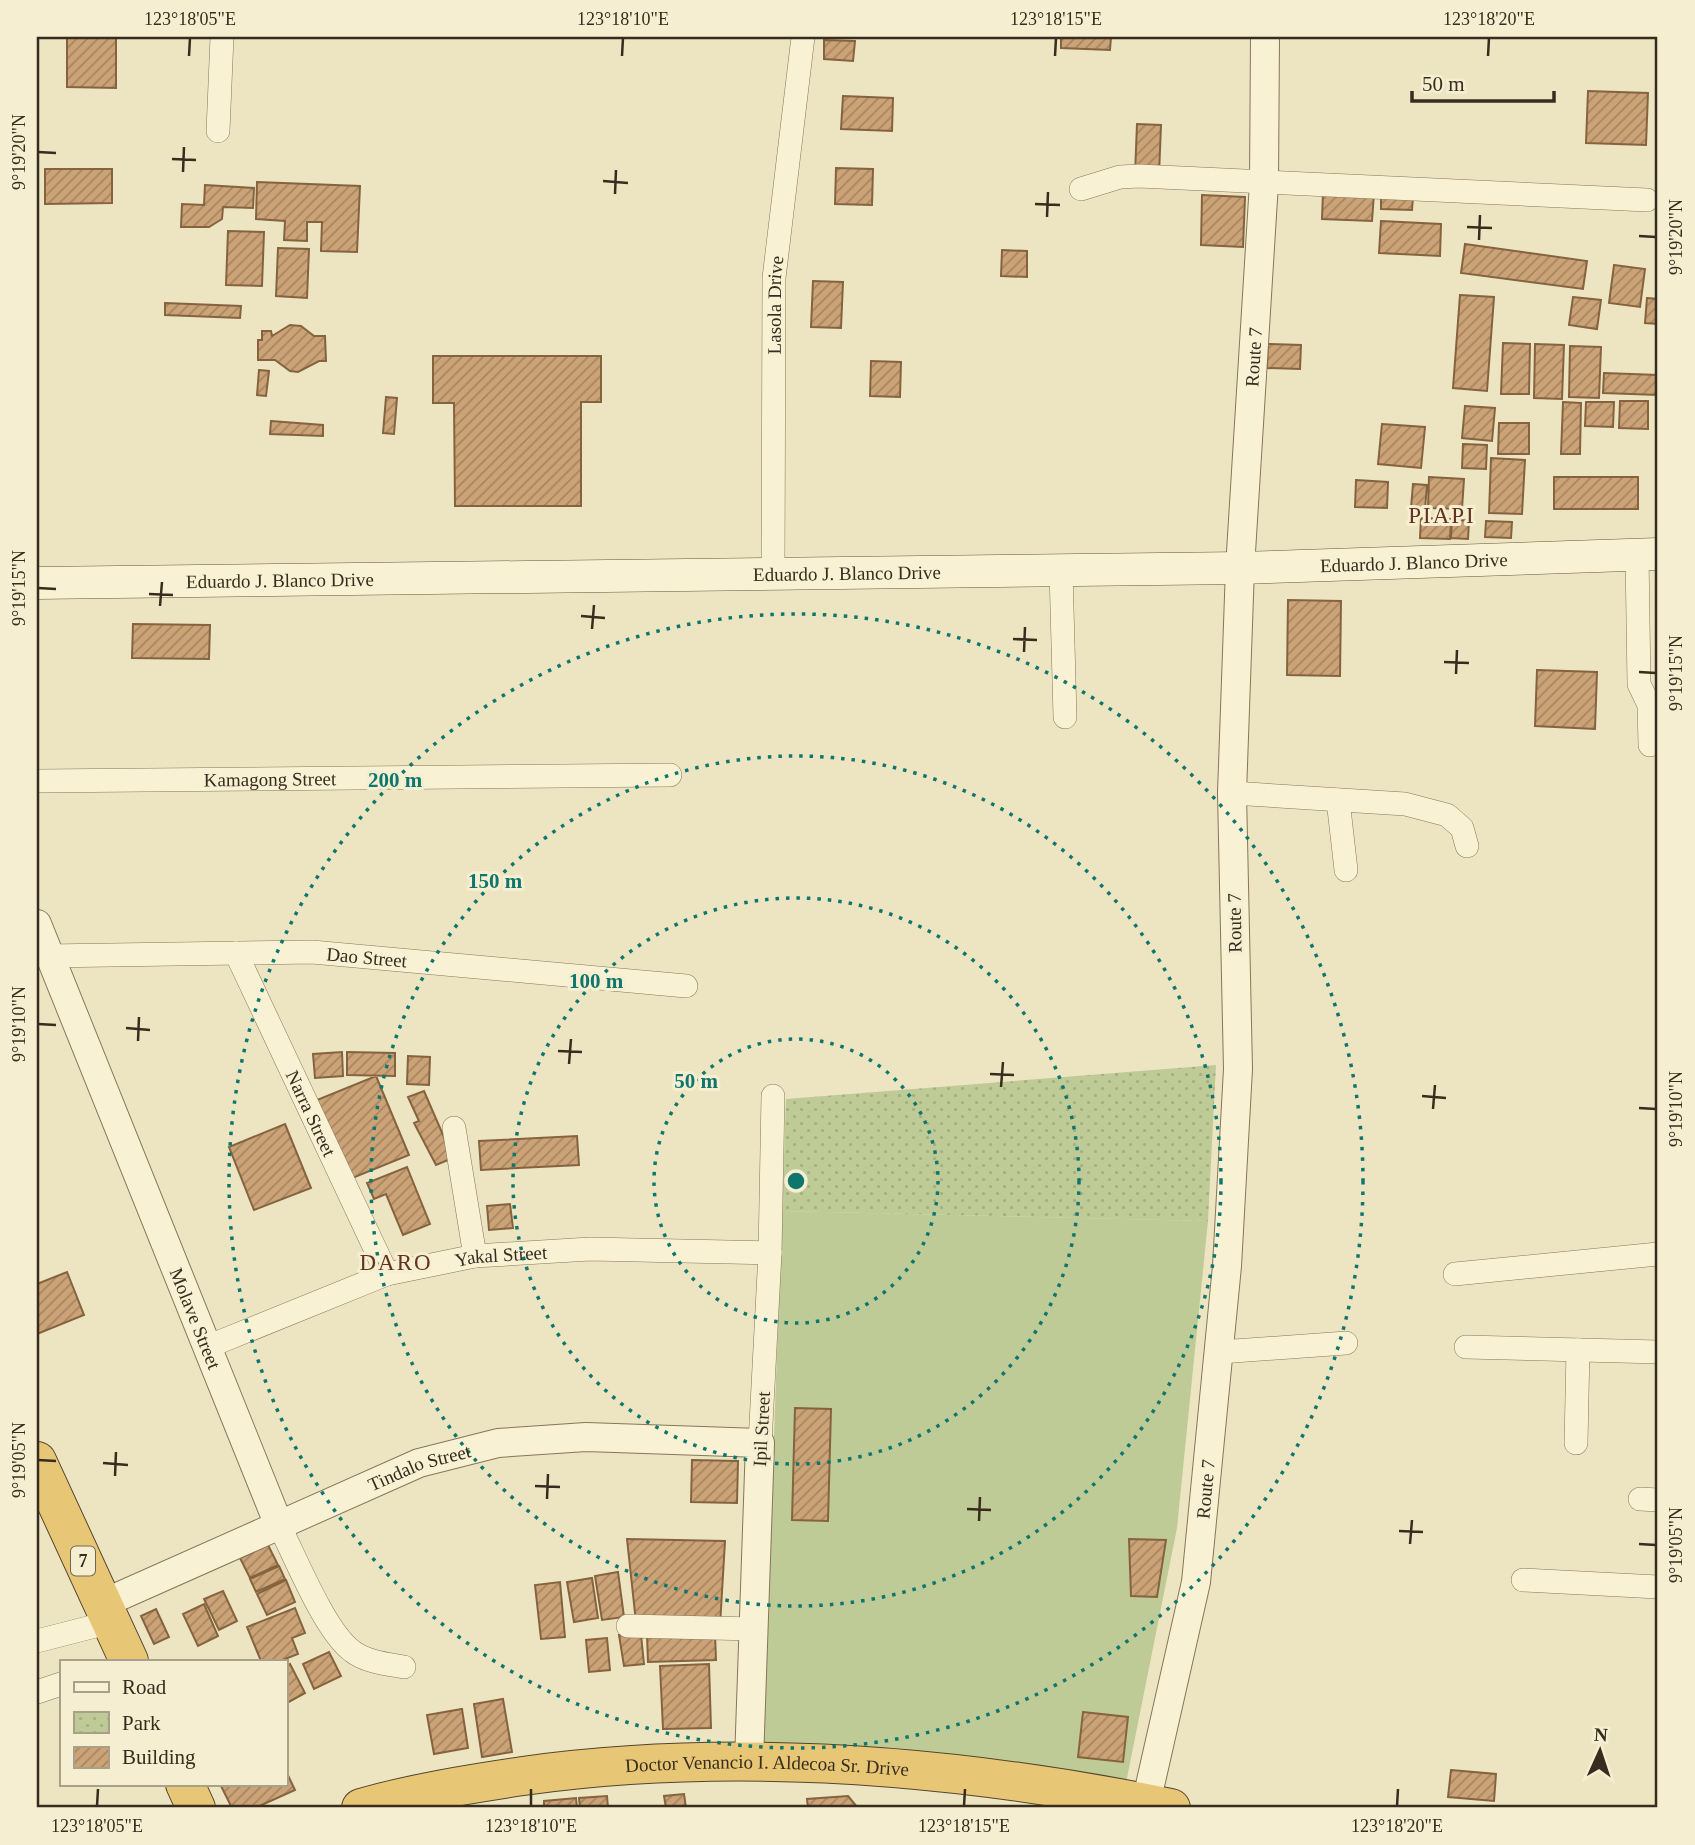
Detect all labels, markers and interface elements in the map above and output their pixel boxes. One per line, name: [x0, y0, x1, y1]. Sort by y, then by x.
text: 123°18'05"E: [144, 9, 236, 29]
text: 123°18'10"E: [577, 9, 669, 29]
text: 123°18'15"E: [1010, 9, 1102, 29]
text: 123°18'20"E: [1443, 9, 1535, 29]
scale bar: [1412, 60, 1553, 104]
text: 50 m: [1422, 72, 1465, 96]
text: 9°19'20"N: [9, 114, 29, 190]
text: 9°19'20"N: [1666, 199, 1686, 275]
street label: Lasola Drive: [764, 255, 788, 354]
street label: Route 7: [1241, 327, 1266, 387]
district label: PIAPI: [1408, 503, 1476, 528]
street label: Eduardo J. Blanco Drive: [1320, 549, 1508, 576]
text: 9°19'15"N: [9, 550, 29, 626]
street label: Eduardo J. Blanco Drive: [753, 562, 941, 585]
street label: Eduardo J. Blanco Drive: [186, 569, 374, 592]
text: 9°19'15"N: [1666, 635, 1686, 711]
street label: Kamagong Street: [204, 768, 337, 790]
text: 200 m: [368, 768, 423, 792]
text: 150 m: [468, 869, 523, 893]
street label: Route 7: [1223, 893, 1246, 953]
street label: Dao Street: [326, 943, 409, 972]
text: 100 m: [569, 969, 624, 993]
text: 9°19'10"N: [9, 986, 29, 1062]
street label: Narra Street: [282, 1067, 340, 1160]
text: 50 m: [674, 1069, 718, 1093]
text: 9°19'10"N: [1666, 1071, 1686, 1147]
centre of rings: [784, 1169, 808, 1193]
street label: Yakal Street: [453, 1242, 548, 1271]
district label: DARO: [359, 1250, 433, 1275]
street label: Molave Street: [165, 1265, 225, 1373]
street label: Ipil Street: [749, 1390, 774, 1467]
text: 9°19'05"N: [9, 1422, 29, 1498]
street label: Tindalo Street: [365, 1440, 474, 1495]
street label: Route 7: [1192, 1458, 1219, 1520]
text: 9°19'05"N: [1666, 1507, 1686, 1583]
road number: 7: [71, 1546, 95, 1576]
legend: [60, 1660, 287, 1786]
text: Road: [122, 1675, 167, 1699]
text: Park: [122, 1711, 161, 1735]
north arrow: [1566, 1716, 1636, 1786]
text: N: [1593, 1724, 1609, 1745]
text: Building: [122, 1745, 196, 1769]
street label: Doctor Venancio I. Aldecoa Sr. Drive: [624, 1751, 910, 1780]
text: 123°18'05"E: [51, 1816, 143, 1836]
text: 123°18'10"E: [485, 1816, 577, 1836]
text: 123°18'15"E: [918, 1816, 1010, 1836]
text: 123°18'20"E: [1351, 1816, 1443, 1836]

